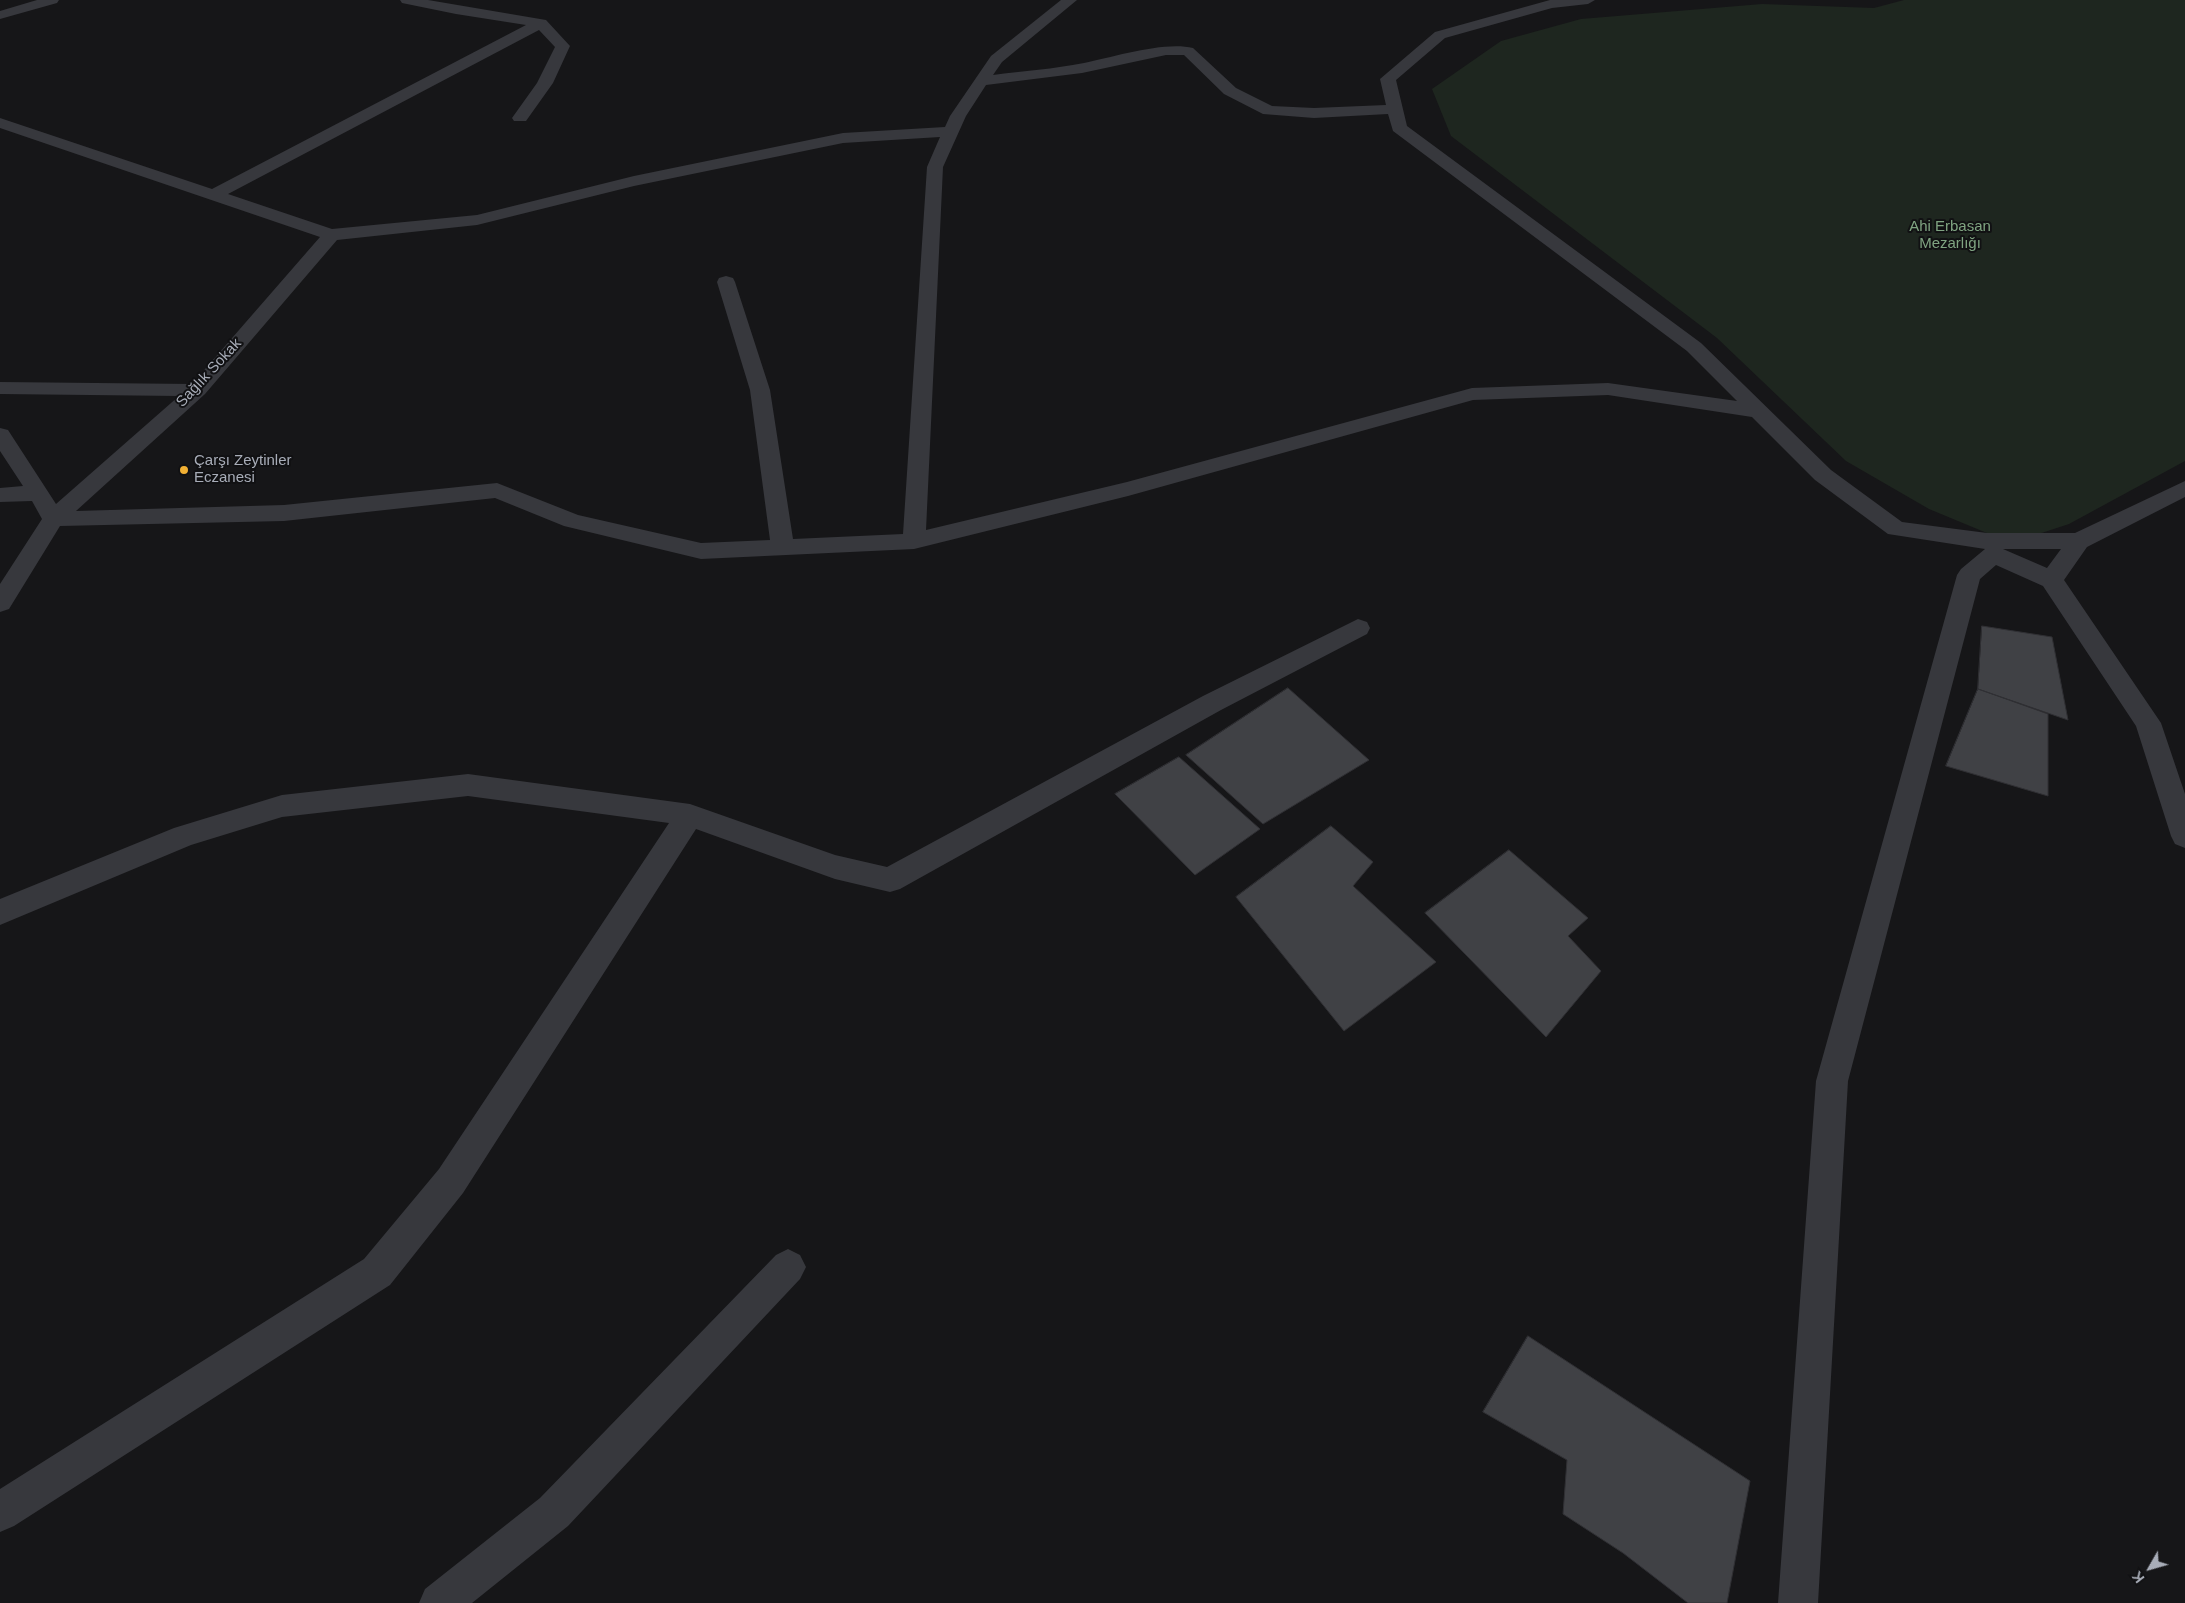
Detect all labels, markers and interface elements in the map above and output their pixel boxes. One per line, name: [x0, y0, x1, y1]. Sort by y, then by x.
park label: Ahi Erbasan Mezarlığı: [1909, 218, 1991, 253]
street label: Sağlık Sokak: [173, 335, 245, 411]
place label: Çarşı Zeytinler Eczanesi: [194, 452, 292, 487]
marker: Çarşı Zeytinler Eczanesi: [178, 464, 190, 476]
north arrow: [2125, 1543, 2175, 1593]
text: K: [2129, 1568, 2148, 1586]

